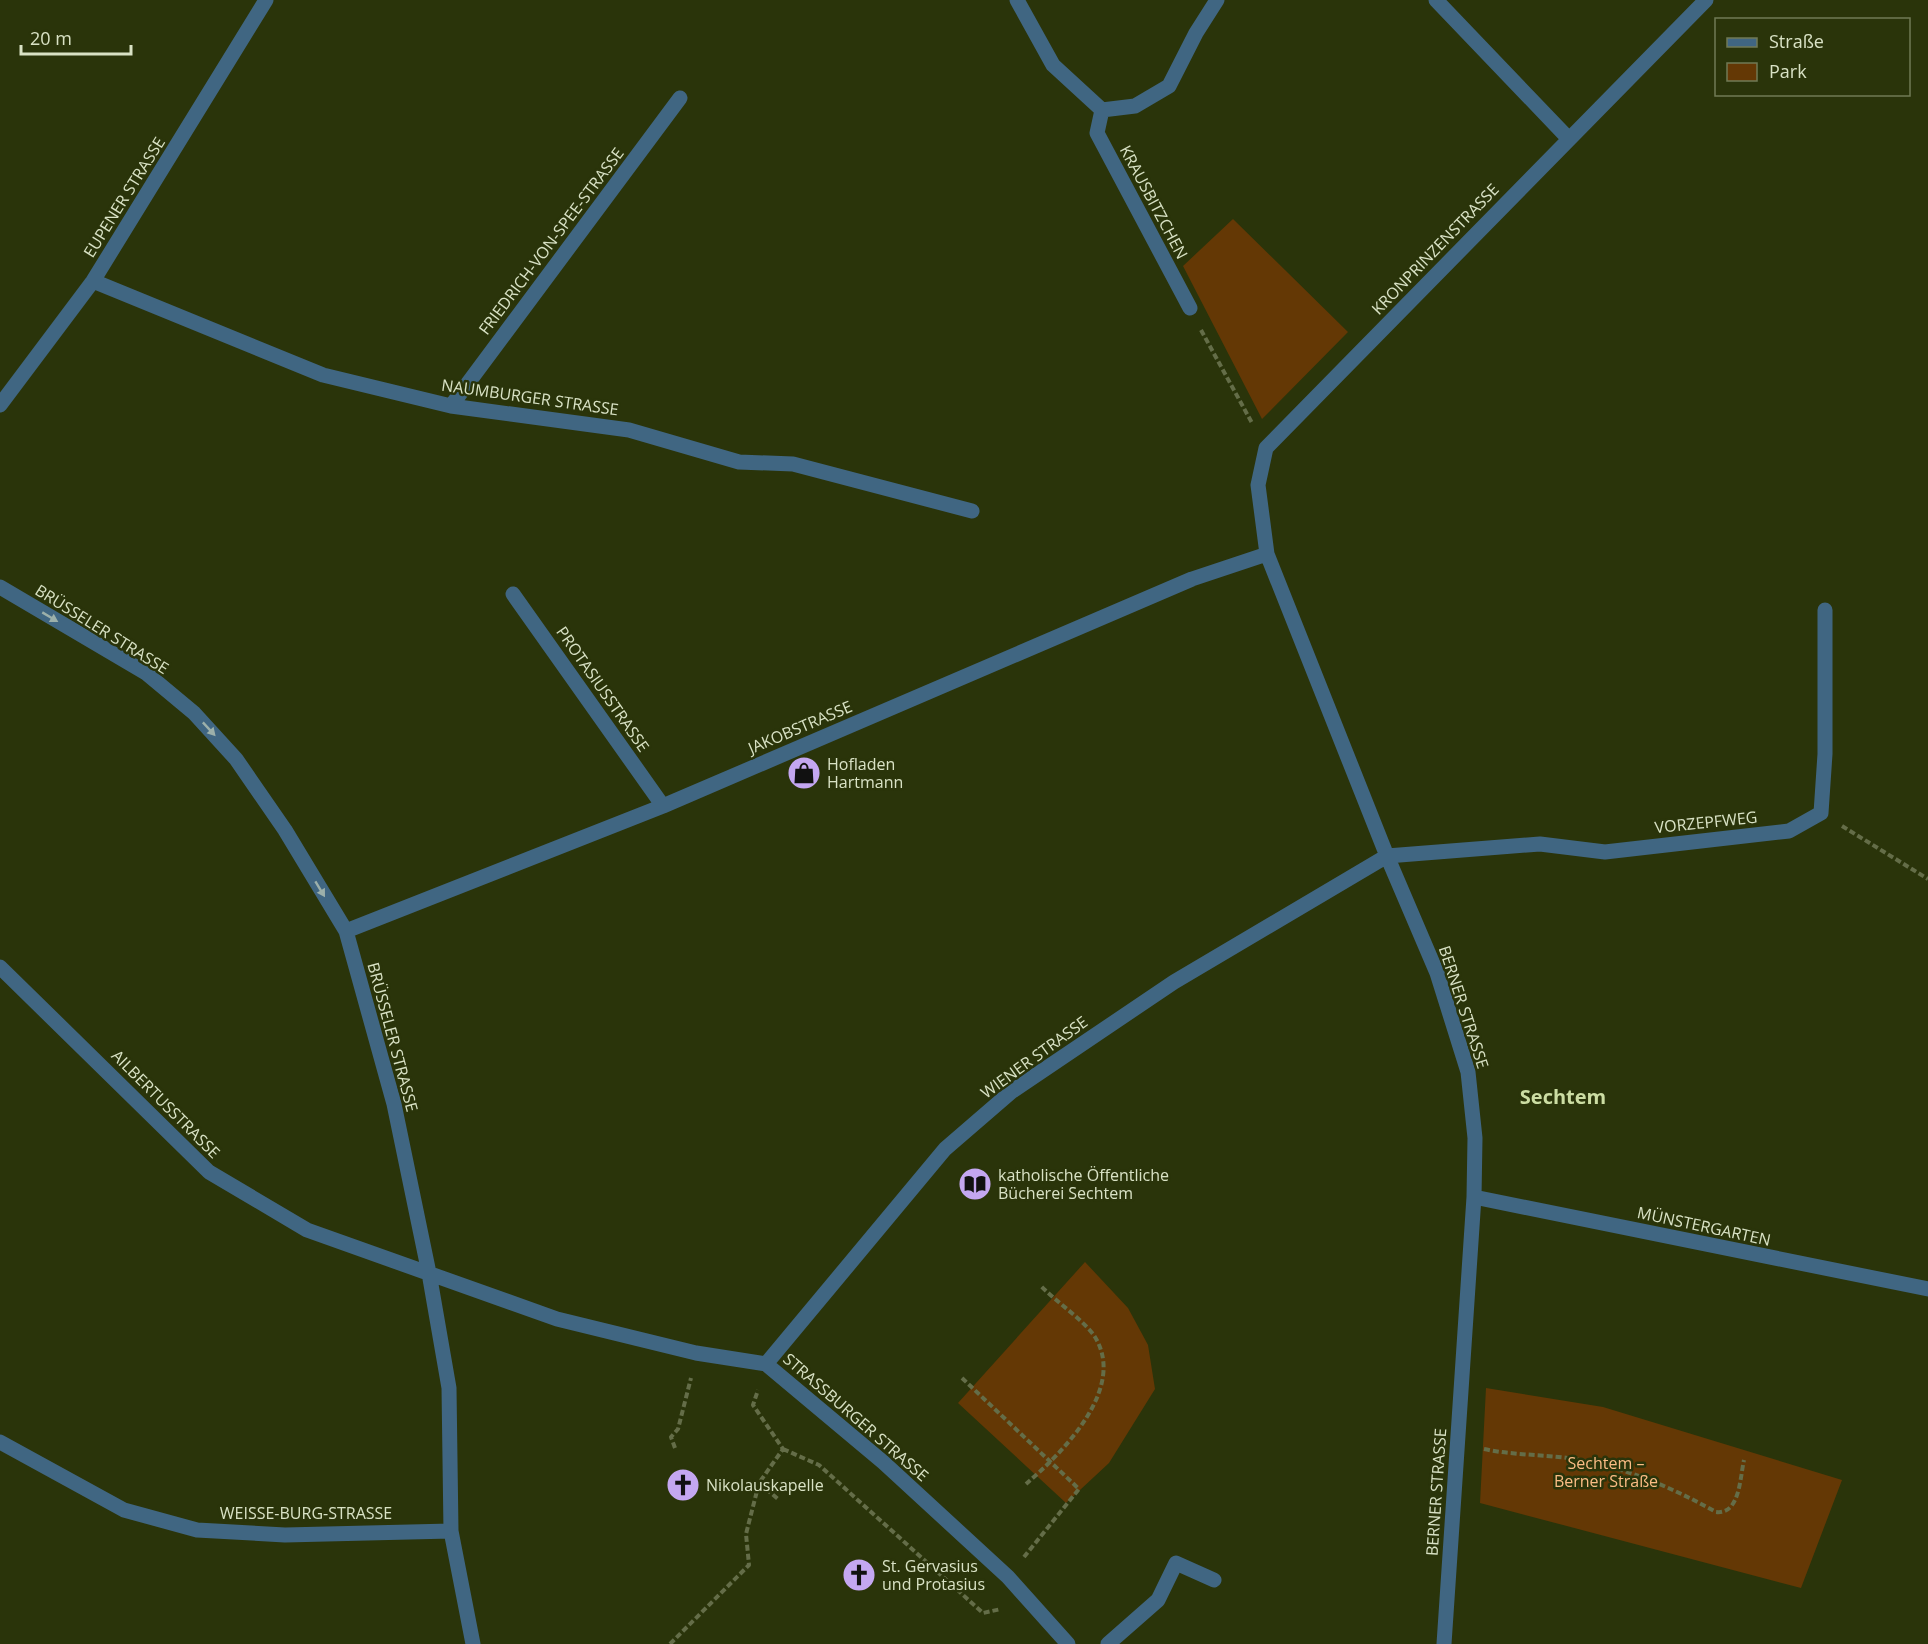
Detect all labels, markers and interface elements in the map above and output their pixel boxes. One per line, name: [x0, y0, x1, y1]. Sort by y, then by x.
scale bar: [21, 18, 130, 56]
legend: [1715, 18, 1910, 96]
text: 20 m: [30, 26, 72, 50]
text: Straße: [1769, 29, 1824, 53]
text: Park: [1769, 59, 1807, 83]
street label: EUPENER STRASSE: [78, 133, 170, 261]
street label: KRAUSBITZCHEN: [1115, 141, 1193, 263]
street label: FRIEDRICH-VON-SPEE-STRASSE: [473, 143, 629, 339]
street label: KRONPRINZENSTRASSE: [1367, 179, 1503, 319]
street label: NAUMBURGER STRASSE: [440, 374, 620, 420]
street label: BRÜSSELER STRASSE: [31, 579, 173, 679]
one-way arrow: [42, 612, 58, 623]
street label: PROTASIUSSTRASSE: [551, 622, 655, 756]
street label: JAKOBSTRASSE: [743, 695, 855, 760]
one-way arrow: [202, 721, 215, 736]
place label: Hofladen Hartmann: [827, 753, 903, 793]
shop icon: Hofladen Hartmann: [786, 755, 822, 791]
street label: VORZEPFWEG: [1654, 806, 1758, 838]
one-way arrow: [315, 881, 326, 897]
street label: BERNER STRASSE: [1434, 943, 1494, 1071]
street label: BRÜSSELER STRASSE: [362, 960, 424, 1114]
street label: WIENER STRASSE: [976, 1011, 1092, 1103]
street label: AILBERTUSSTRASSE: [107, 1045, 225, 1163]
district label: Sechtem: [1520, 1083, 1606, 1110]
place label: katholische Öffentliche Bücherei Sechtem: [998, 1164, 1169, 1204]
library icon: katholische Öffentliche Bücherei Sechtem: [957, 1166, 993, 1202]
street label: MÜNSTERGARTEN: [1635, 1201, 1773, 1251]
street label: STRASSBURGER STRASSE: [779, 1348, 933, 1486]
street label: BERNER STRASSE: [1421, 1427, 1451, 1557]
park label: Sechtem – Berner Straße: [1554, 1452, 1658, 1492]
church icon: Nikolauskapelle: [665, 1467, 701, 1503]
place label: Nikolauskapelle: [706, 1474, 824, 1496]
street label: WEISSE-BURG-STRASSE: [220, 1502, 392, 1524]
place label: St. Gervasius und Protasius: [882, 1555, 985, 1595]
church icon: St. Gervasius und Protasius: [841, 1557, 877, 1593]

